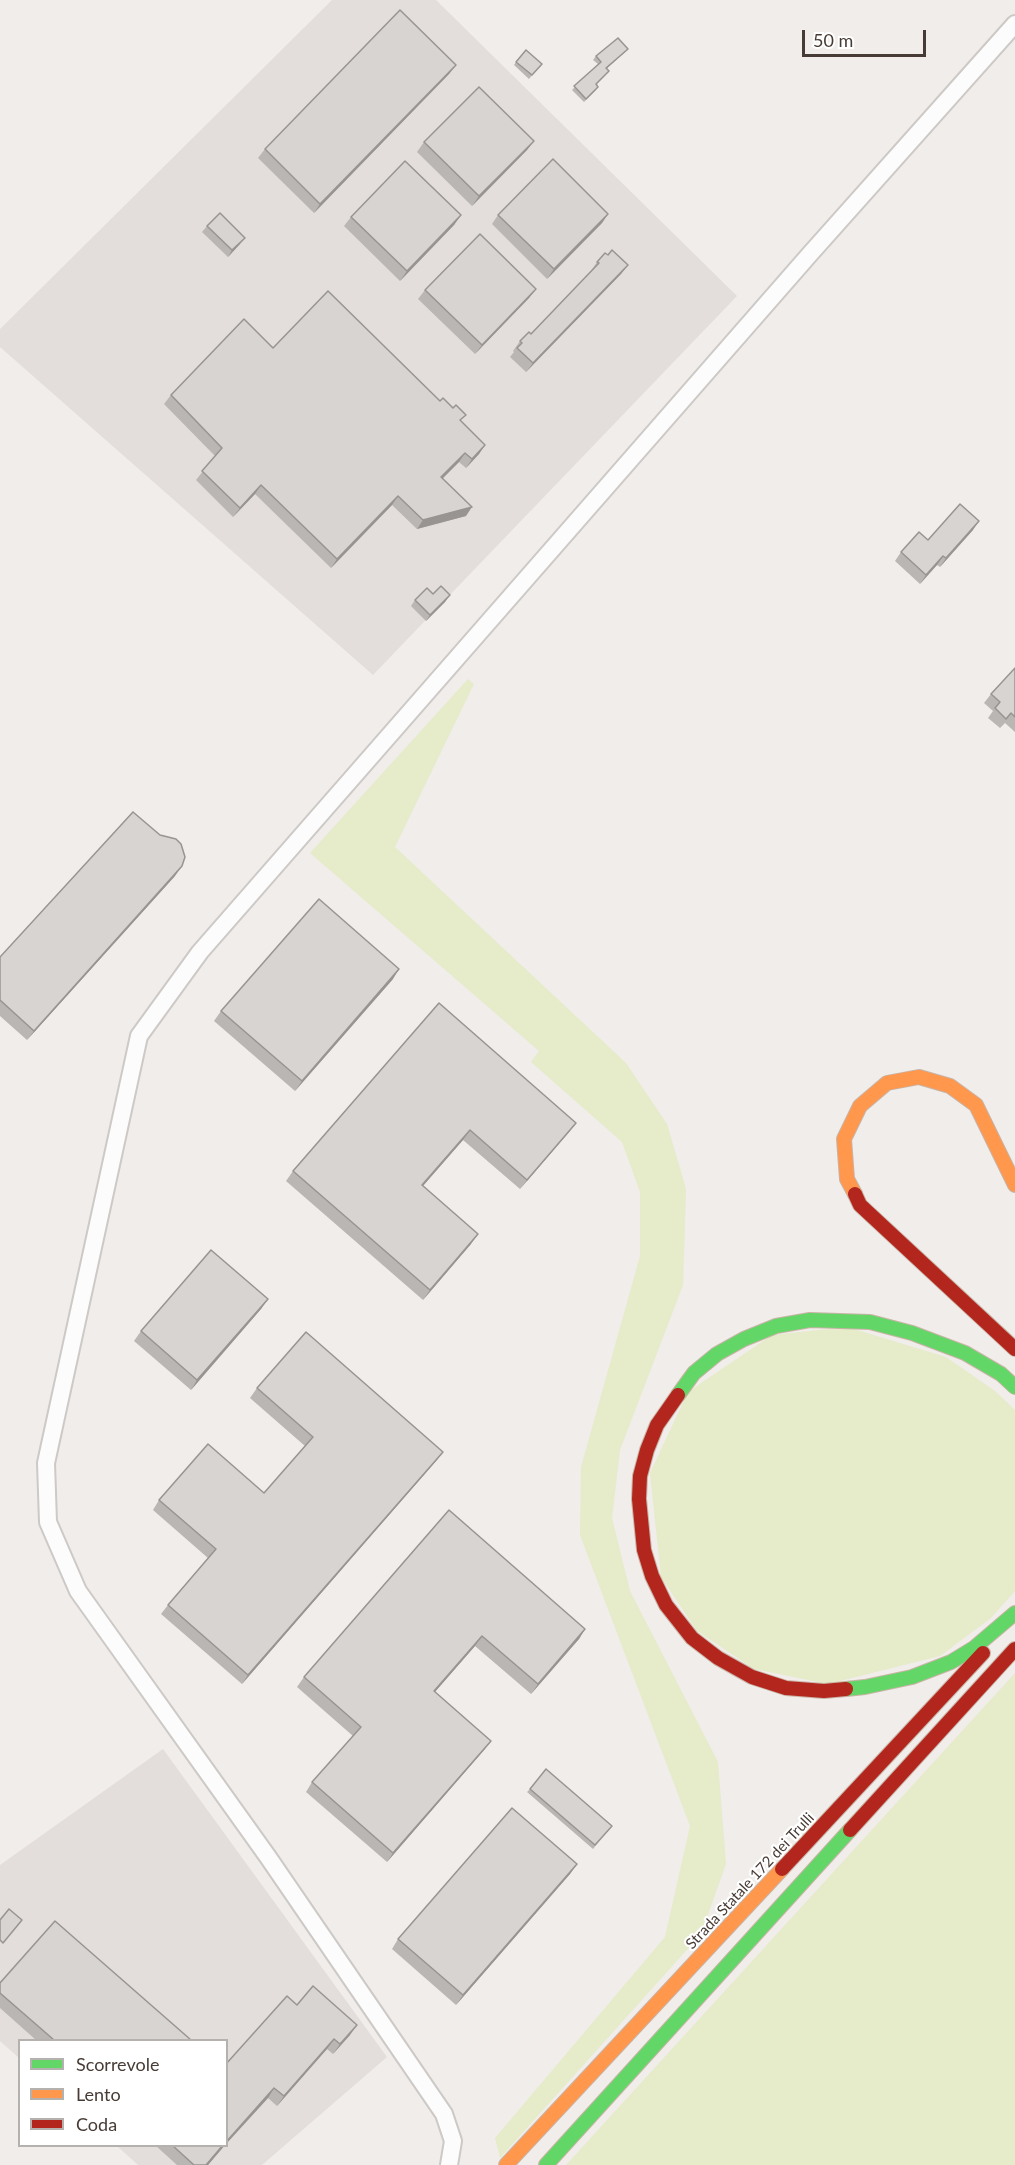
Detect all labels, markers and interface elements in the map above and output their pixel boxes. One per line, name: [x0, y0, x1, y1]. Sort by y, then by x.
scale bar: [805, 18, 930, 56]
text: 50 m: [813, 29, 853, 51]
street label: Strada Statale 172 dei Trulli: [682, 1809, 818, 1953]
legend: [18, 2039, 228, 2147]
text: Scorrevole: [76, 2053, 159, 2075]
text: Lento: [76, 2083, 121, 2105]
text: Coda: [76, 2113, 117, 2135]

